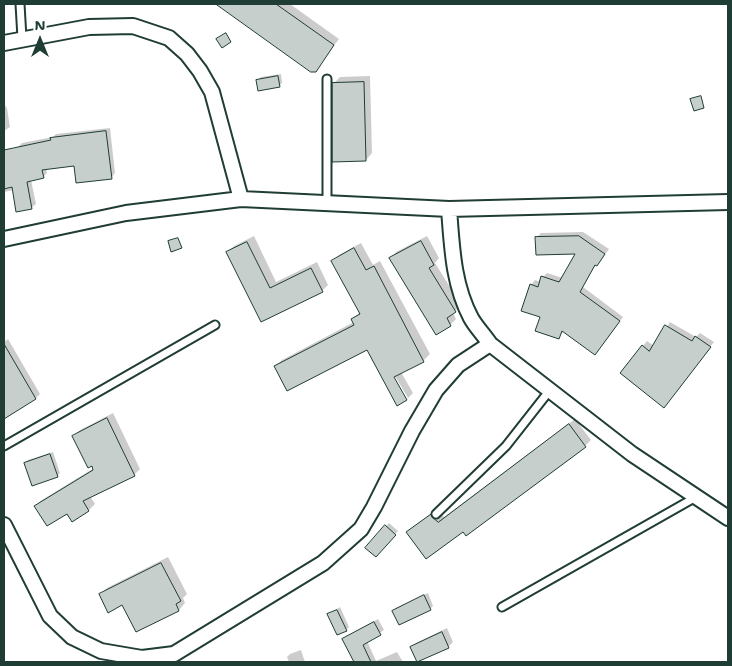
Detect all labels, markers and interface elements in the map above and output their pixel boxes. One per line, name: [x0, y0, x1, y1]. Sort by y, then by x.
north arrow: [15, 15, 65, 65]
text: N: [34, 16, 46, 34]

